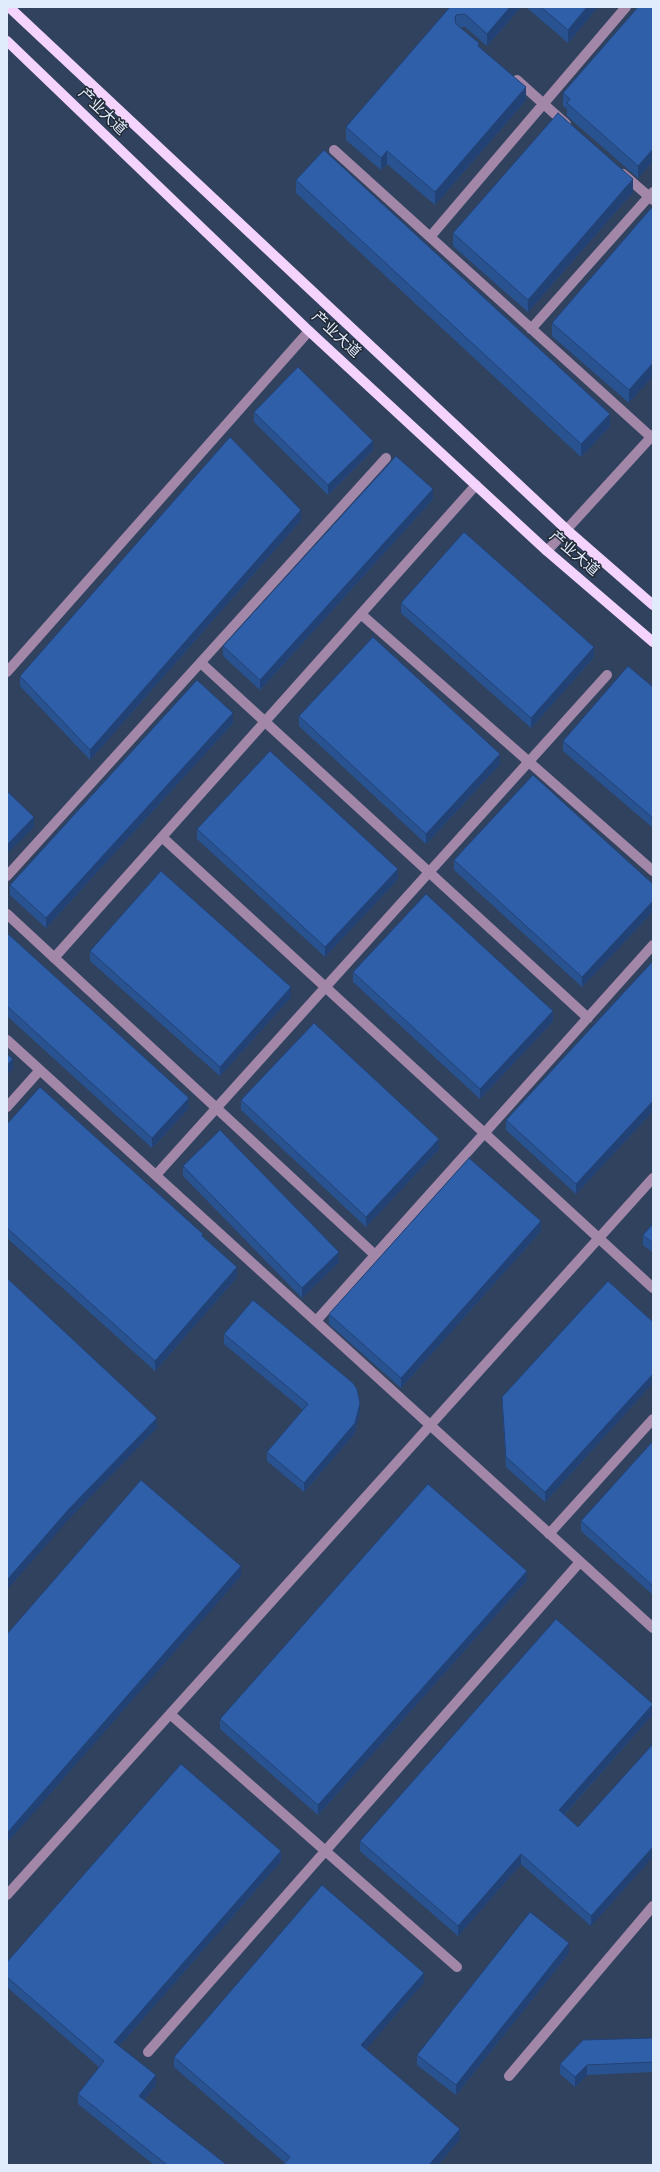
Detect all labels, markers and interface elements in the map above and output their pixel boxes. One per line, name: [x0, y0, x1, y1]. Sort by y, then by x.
street label: 产业大道: [74, 85, 130, 139]
street label: 产业大道: [308, 308, 364, 362]
street label: 产业大道: [545, 528, 603, 580]

